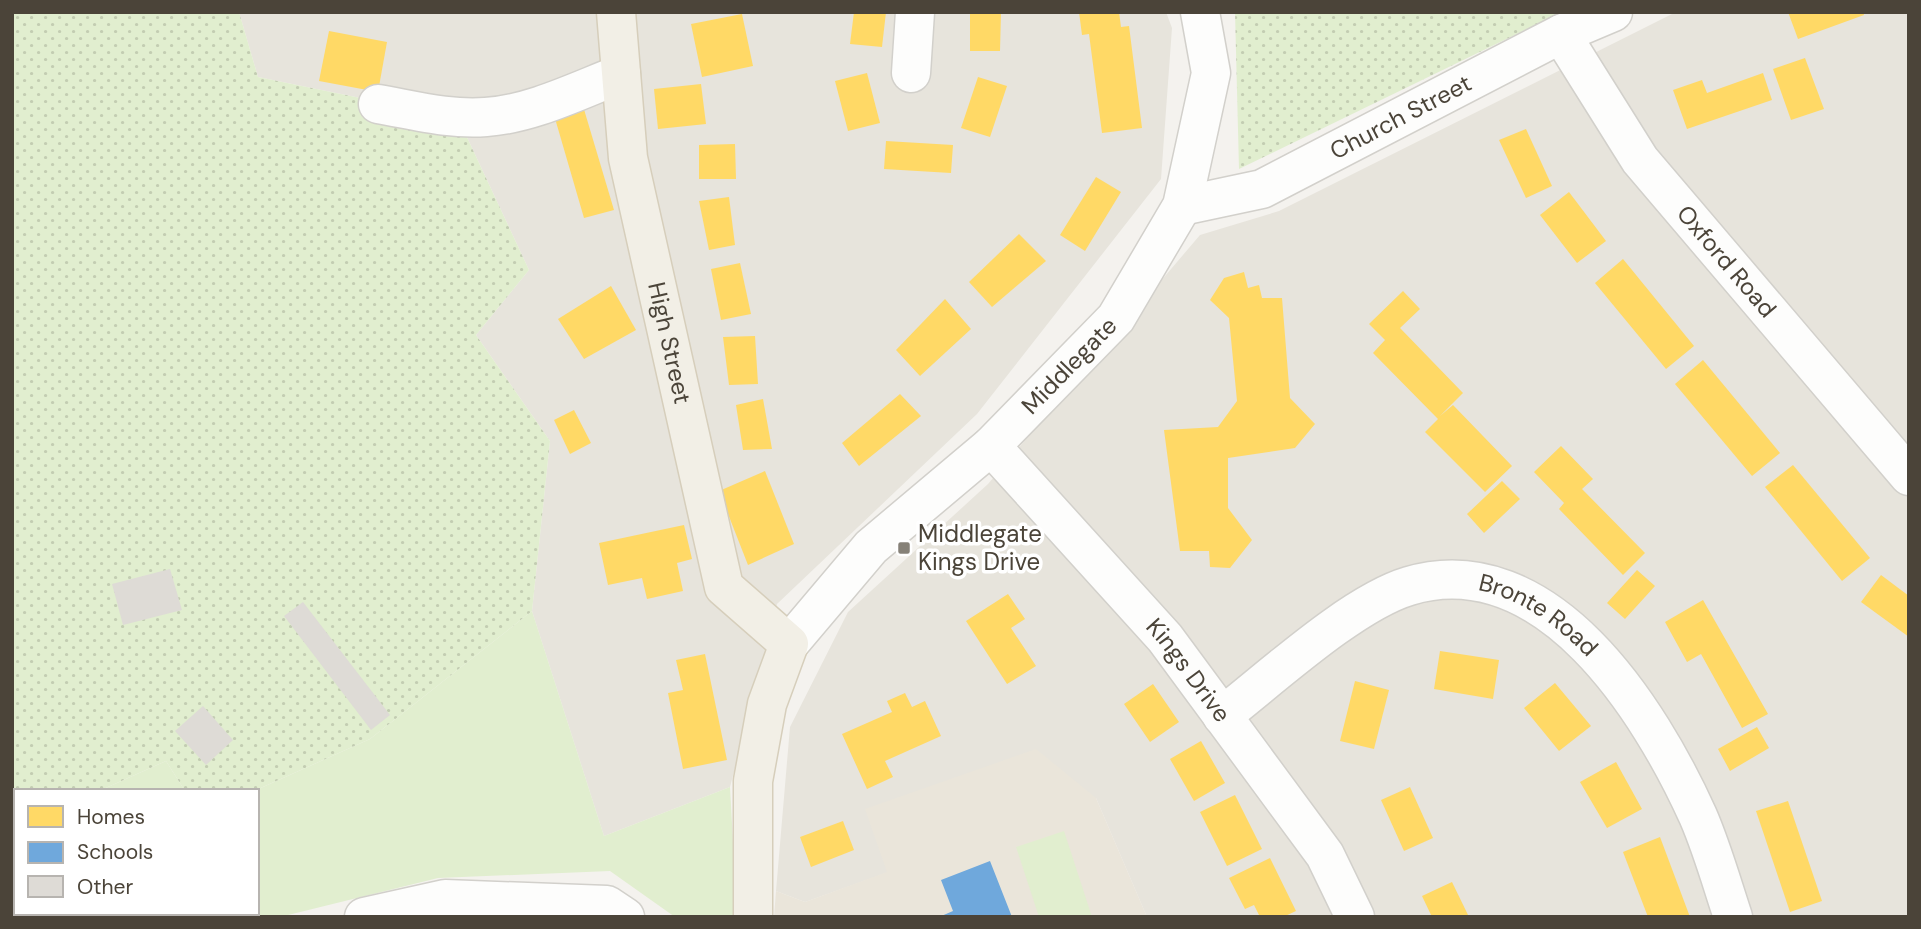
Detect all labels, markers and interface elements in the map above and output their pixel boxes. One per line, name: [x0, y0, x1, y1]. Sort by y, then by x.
street label: Church Street: [1324, 67, 1477, 166]
street label: Oxford Road: [1670, 198, 1783, 324]
street label: High Street: [641, 279, 699, 407]
street label: Middlegate: [1015, 310, 1123, 421]
place label: Middlegate Kings Drive: [918, 518, 1042, 577]
marker: Middlegate Kings Drive: [896, 540, 912, 556]
street label: Bronte Road: [1476, 567, 1605, 663]
street label: Kings Drive: [1140, 611, 1238, 728]
legend: [14, 789, 259, 915]
text: Homes: [77, 803, 145, 831]
text: Schools: [77, 838, 153, 866]
text: Other: [77, 873, 133, 901]

